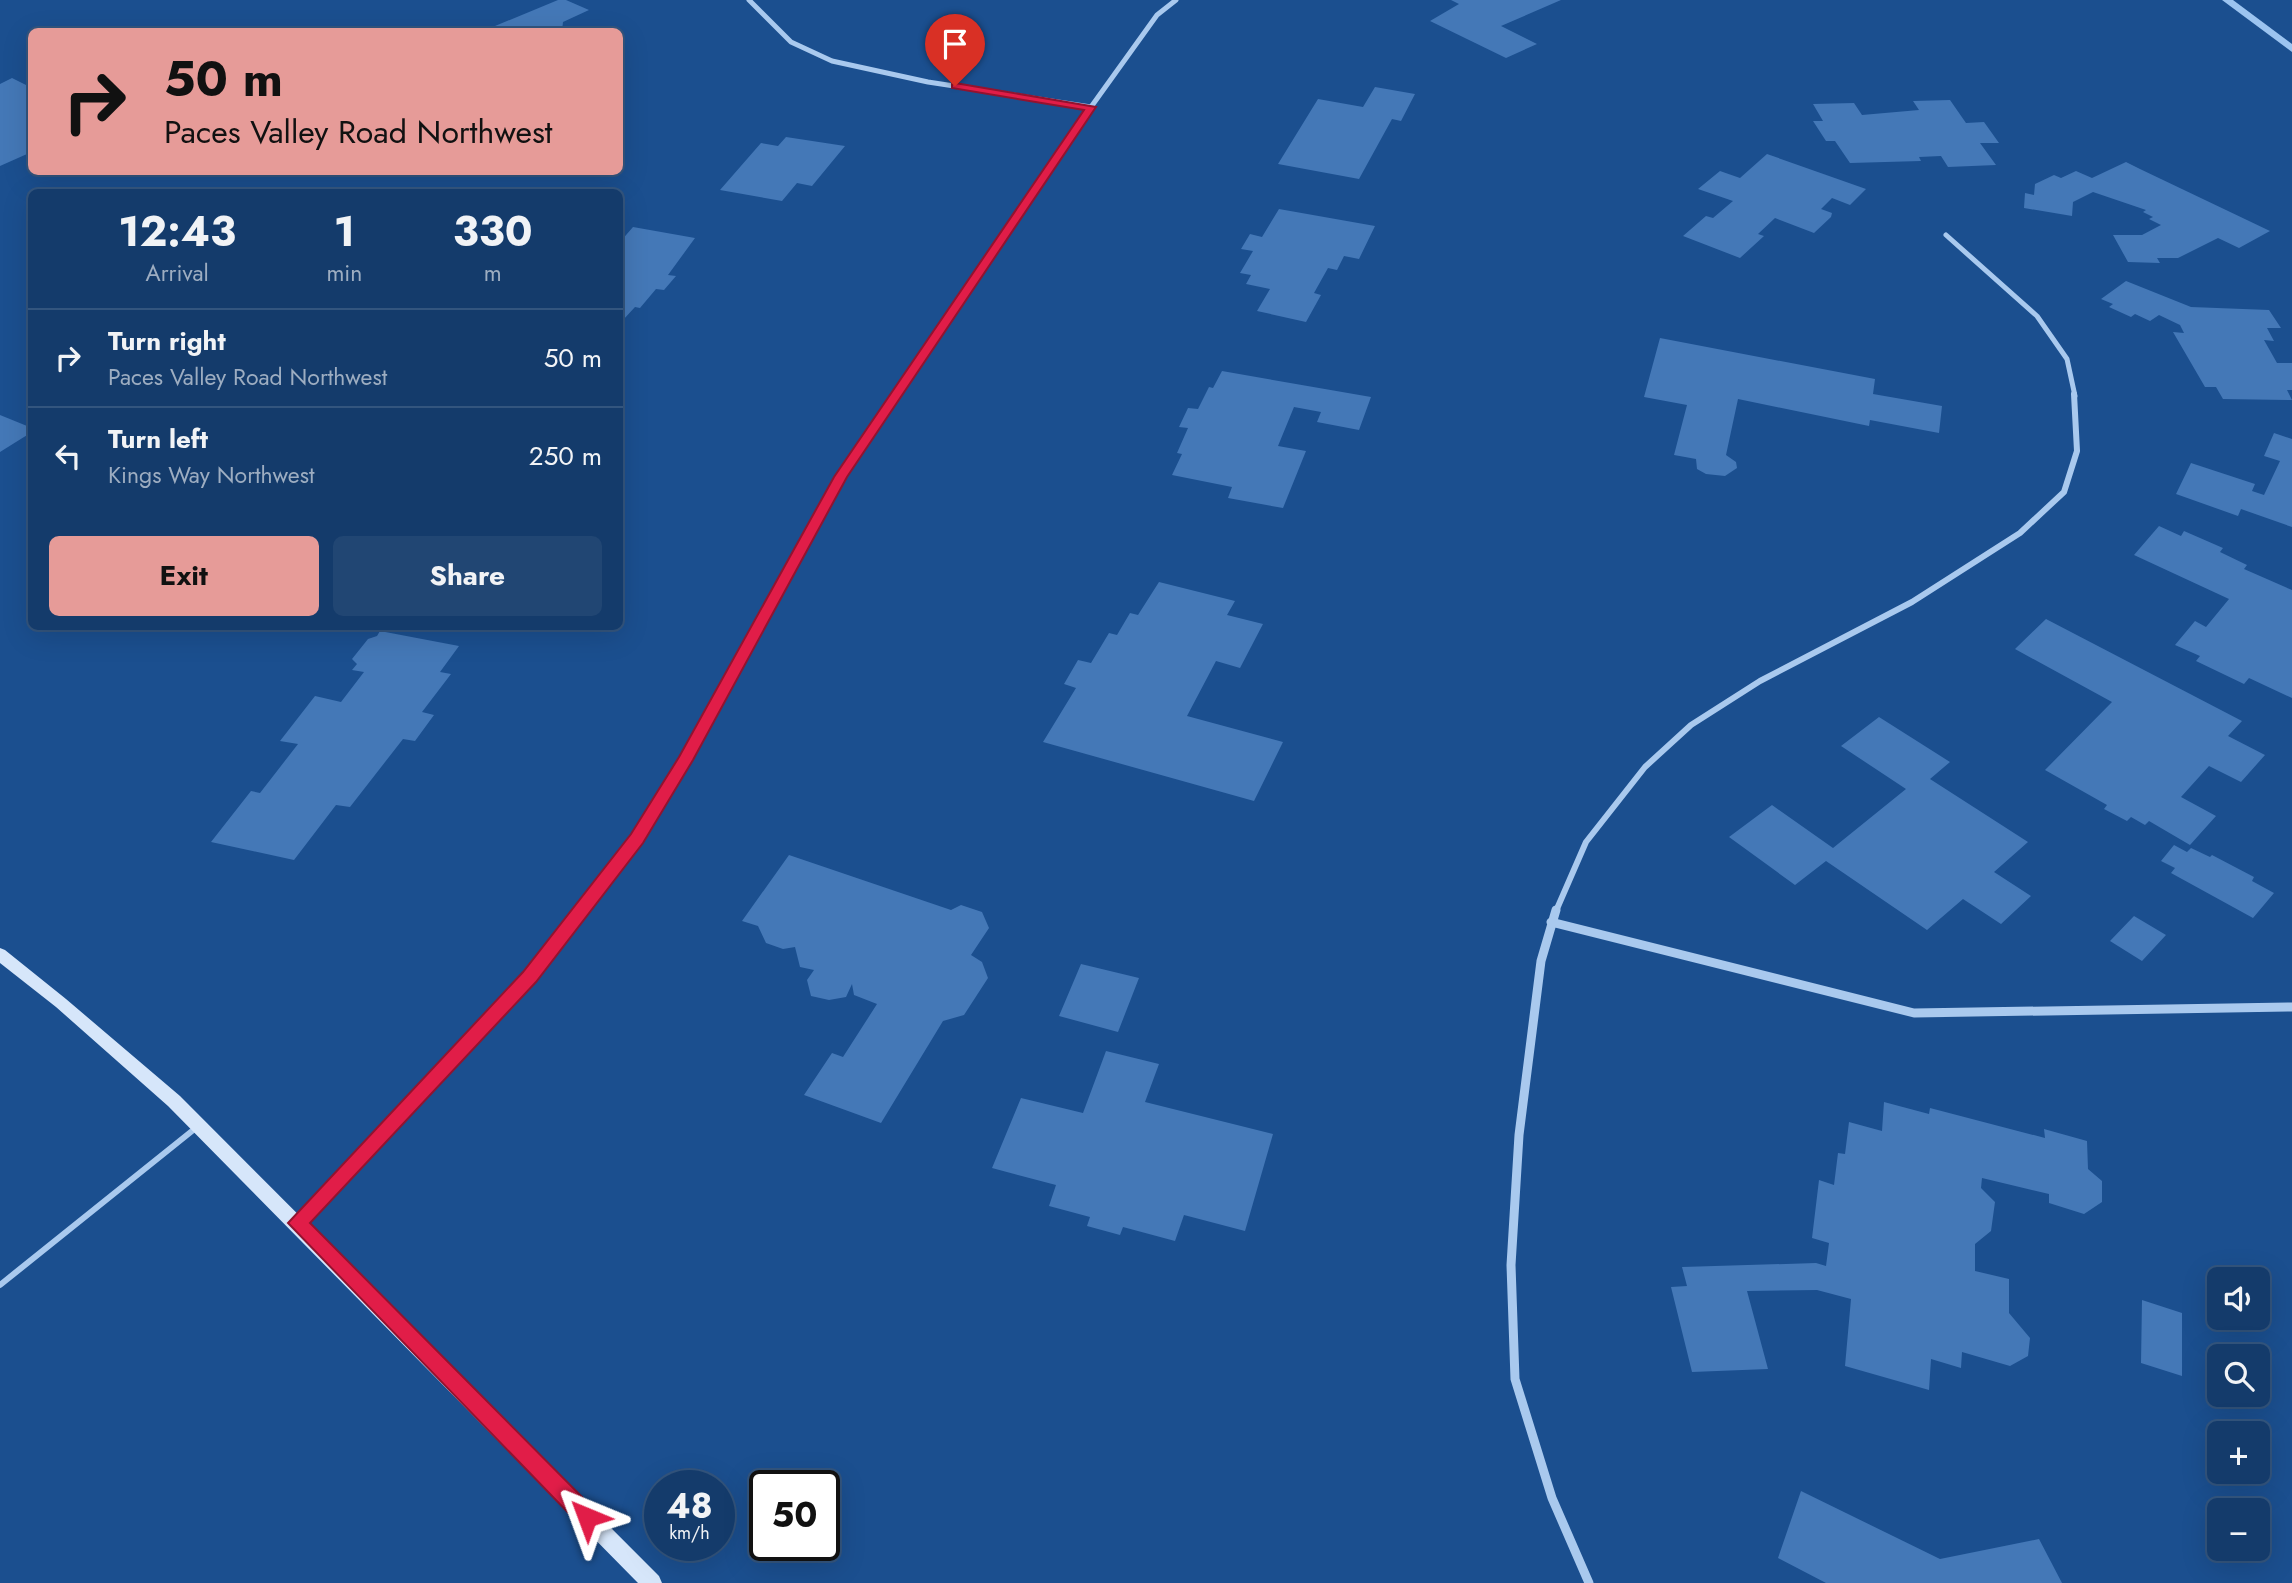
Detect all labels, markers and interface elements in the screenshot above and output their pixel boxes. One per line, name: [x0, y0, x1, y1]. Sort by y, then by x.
pin: [925, 14, 985, 86]
icon: arrive: [936, 25, 974, 63]
text: 50 m: [164, 44, 283, 114]
icon: right: [49, 56, 140, 147]
text: Paces Valley Road Northwest: [164, 109, 552, 155]
text: 12:43: [118, 201, 236, 262]
text: 1: [334, 201, 355, 262]
text: 330: [453, 201, 533, 262]
text: Arrival: [146, 256, 209, 290]
text: min: [326, 256, 362, 290]
text: m: [484, 256, 502, 290]
text: Turn right: [108, 322, 226, 360]
icon: right: [49, 339, 87, 377]
text: 50 m: [544, 339, 602, 377]
text: Paces Valley Road Northwest: [108, 360, 387, 394]
text: Turn left: [108, 420, 208, 458]
icon: left: [49, 437, 87, 475]
text: 250 m: [529, 437, 602, 475]
text: Kings Way Northwest: [108, 458, 314, 492]
button: Exit: [49, 536, 319, 616]
button: Share: [333, 536, 602, 616]
map controls: [2207, 1267, 2270, 1561]
button: sound: [2207, 1267, 2270, 1330]
button: search: [2207, 1344, 2270, 1407]
button: +: [2207, 1421, 2270, 1484]
speed limit sign: 50: [749, 1470, 840, 1561]
position arrow: [550, 1480, 624, 1554]
text: 48: [666, 1481, 713, 1531]
button: −: [2207, 1498, 2270, 1561]
text: km/h: [669, 1520, 710, 1546]

